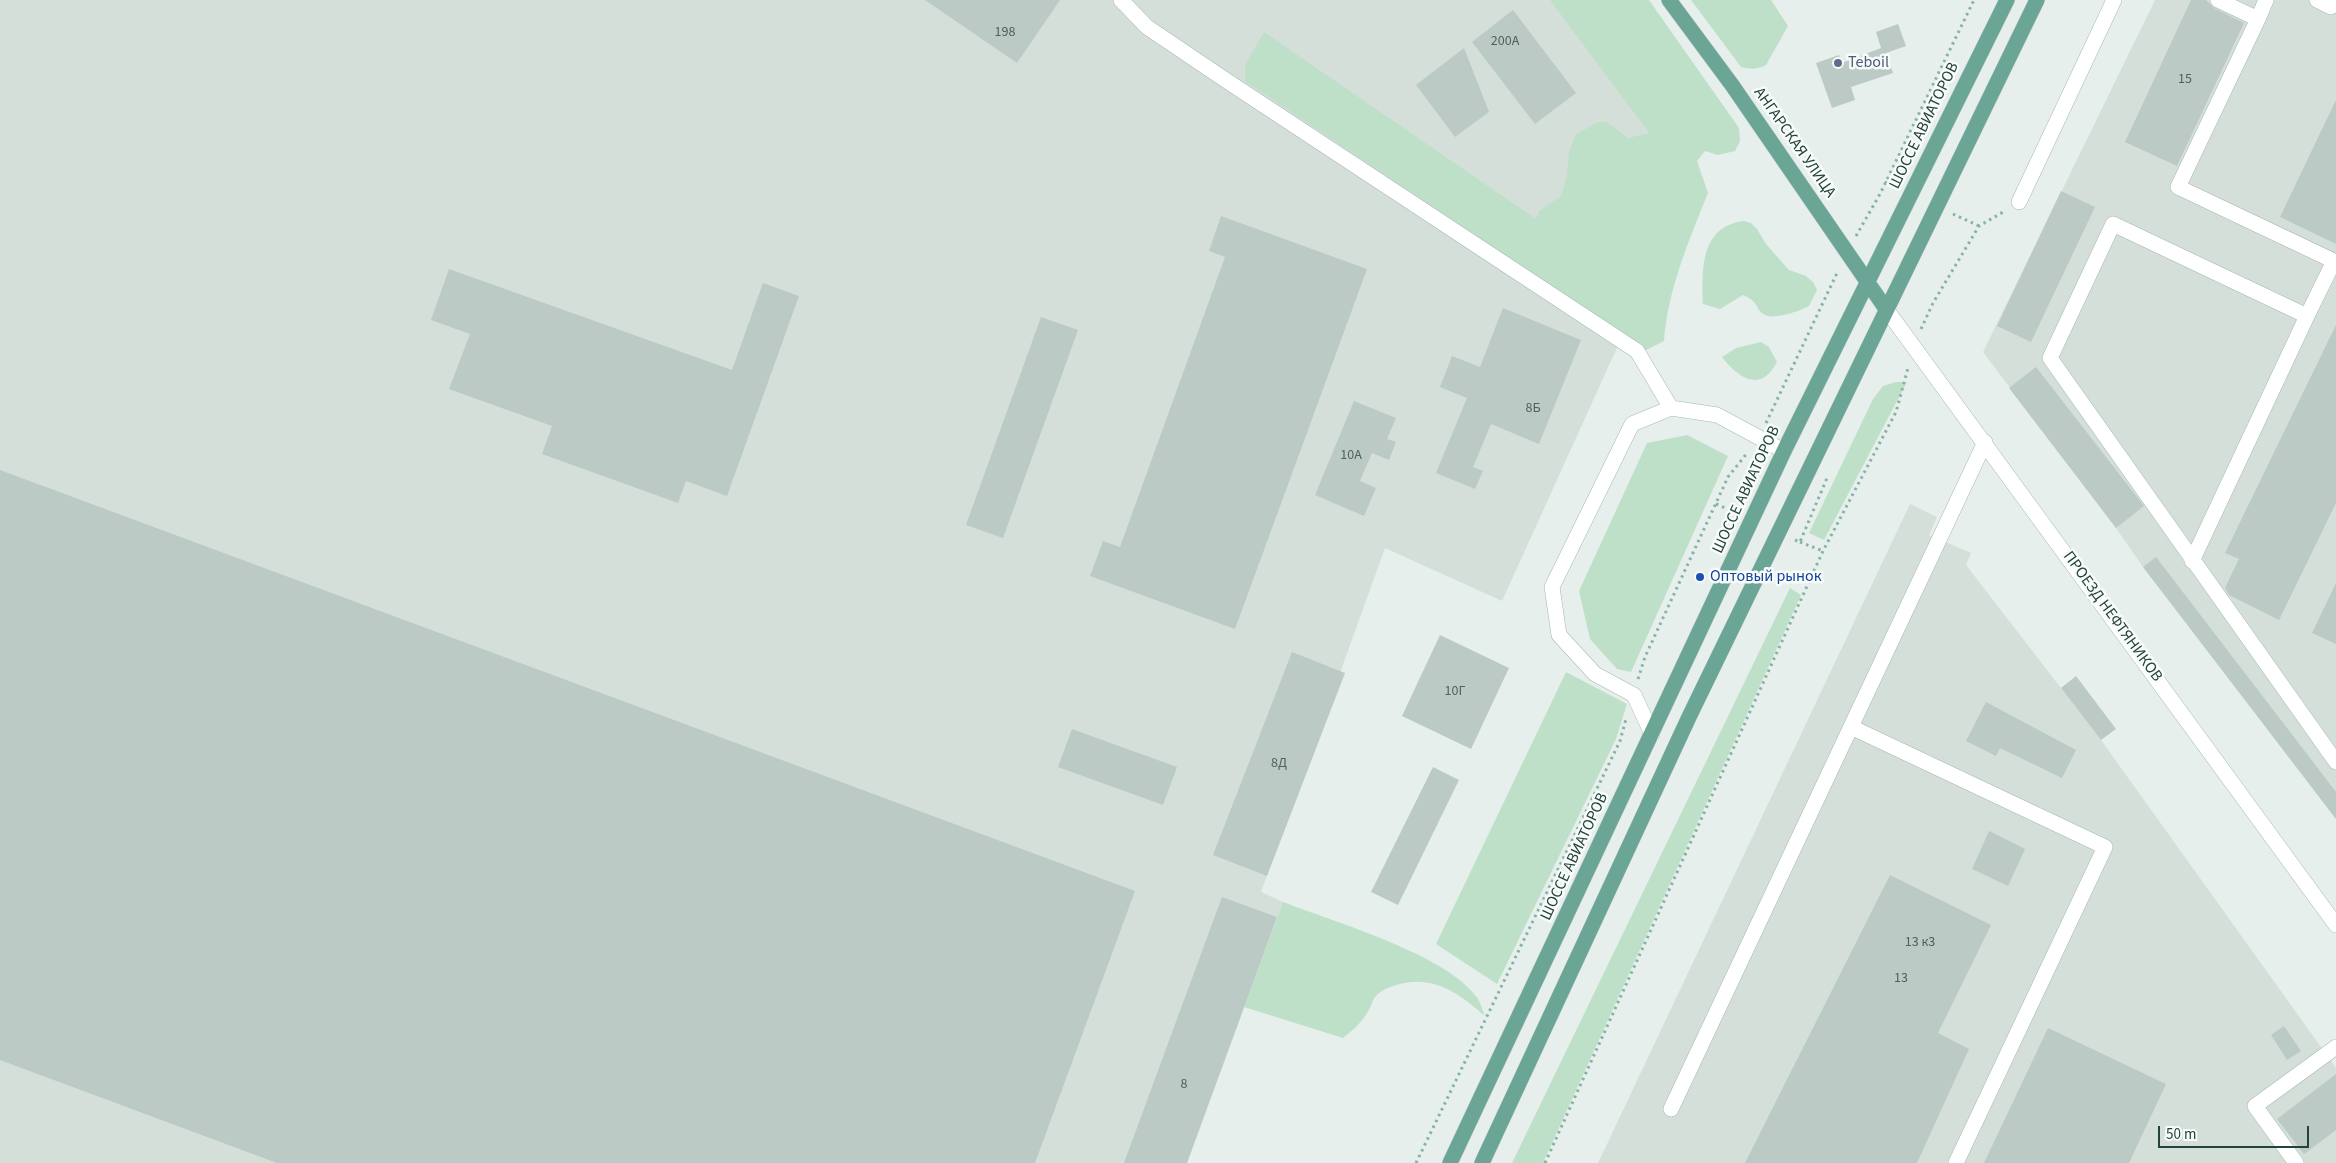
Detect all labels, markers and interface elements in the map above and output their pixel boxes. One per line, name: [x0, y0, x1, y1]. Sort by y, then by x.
house number: 198: [995, 25, 1015, 41]
house number: 200А: [1491, 34, 1519, 50]
place label: Teboil: [1848, 53, 1889, 73]
marker: Teboil: [1832, 57, 1844, 69]
street label: ШОССЕ АВИАТОРОВ: [1886, 60, 1964, 192]
house number: 15: [2178, 72, 2192, 88]
street label: АНГАРСКАЯ УЛИЦА: [1749, 84, 1839, 202]
house number: 8Б: [1525, 401, 1541, 417]
street label: ШОССЕ АВИАТОРОВ: [1709, 423, 1785, 557]
house number: 10А: [1340, 448, 1362, 464]
street label: ПРОЕЗД НЕФТЯНИКОВ: [2058, 548, 2166, 686]
place label: Оптовый рынок: [1710, 567, 1822, 587]
marker: Оптовый рынок: [1694, 571, 1706, 583]
house number: 10Г: [1445, 684, 1465, 700]
house number: 8Д: [1271, 756, 1287, 772]
street label: ШОССЕ АВИАТОРОВ: [1537, 790, 1613, 924]
house number: 13 к3: [1905, 935, 1935, 951]
house number: 13: [1894, 971, 1908, 987]
house number: 8: [1181, 1077, 1187, 1093]
scale bar: [2161, 1116, 2312, 1148]
text: 50 m: [2166, 1124, 2196, 1145]

